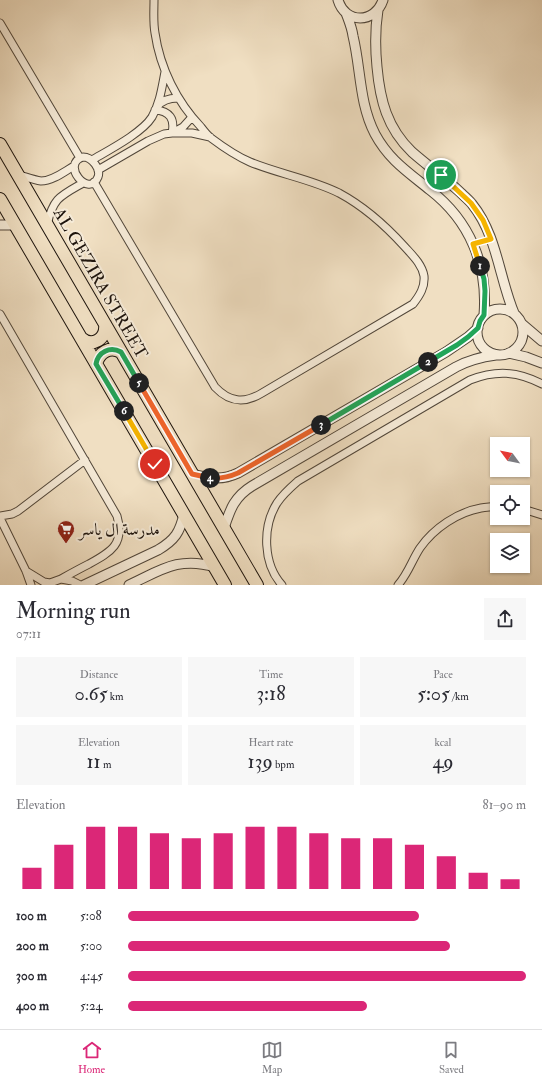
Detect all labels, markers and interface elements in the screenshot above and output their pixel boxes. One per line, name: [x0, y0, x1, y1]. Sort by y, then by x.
pin: [424, 158, 458, 192]
icon: arrive: [430, 164, 452, 186]
street label: AL GEZIRA STREET: [48, 203, 153, 363]
pin: 1: [470, 256, 490, 276]
text: 1: [478, 259, 482, 272]
pin: 2: [418, 352, 438, 372]
text: 2: [425, 355, 431, 368]
pin: 5: [129, 373, 149, 393]
text: 5: [137, 376, 141, 389]
pin: 6: [114, 401, 134, 421]
text: 6: [121, 404, 127, 417]
pin: 3: [311, 415, 331, 435]
text: 3: [319, 418, 323, 431]
north arrow: [490, 437, 530, 477]
map controls: [490, 437, 530, 573]
pin: [138, 447, 172, 481]
icon: check: [144, 453, 166, 475]
pin: 4: [200, 468, 220, 488]
text: 4: [207, 471, 213, 484]
button: locate: [490, 485, 530, 525]
supermarket icon: مدرسة ال ياسر: [56, 519, 76, 544]
place label: مدرسة ال ياسر: [77, 519, 160, 541]
button: layers: [490, 533, 530, 573]
text: Morning run: [16, 597, 131, 625]
button: share: [484, 598, 526, 640]
text: 07:11: [16, 626, 41, 642]
text: Distance: [80, 668, 118, 681]
text: Time: [259, 668, 283, 681]
text: Pace: [433, 668, 453, 681]
text: 0.65: [74, 681, 107, 706]
text: 3:18: [256, 681, 286, 706]
text: 5:05: [417, 681, 450, 706]
text: km: [107, 690, 124, 703]
text: /km: [450, 690, 469, 703]
text: Elevation: [78, 736, 120, 749]
text: Heart rate: [249, 736, 293, 749]
text: kcal: [435, 736, 451, 749]
text: 11: [86, 749, 101, 774]
text: 139: [248, 749, 273, 774]
text: 49: [432, 749, 454, 774]
text: m: [101, 758, 112, 771]
text: bpm: [273, 758, 294, 771]
text: Elevation: [16, 797, 66, 813]
text: 81–90 m: [483, 797, 526, 813]
text: 100 m: [16, 908, 47, 924]
text: 5:08: [80, 908, 102, 924]
text: 200 m: [16, 938, 49, 954]
text: 5:00: [80, 938, 102, 954]
text: 300 m: [16, 968, 47, 984]
text: 4:45: [80, 968, 103, 984]
text: 400 m: [16, 998, 49, 1014]
text: 5:24: [80, 998, 103, 1014]
tab: Home: [78, 1039, 105, 1076]
tab: Map: [261, 1039, 283, 1076]
tab: Saved: [439, 1039, 464, 1076]

